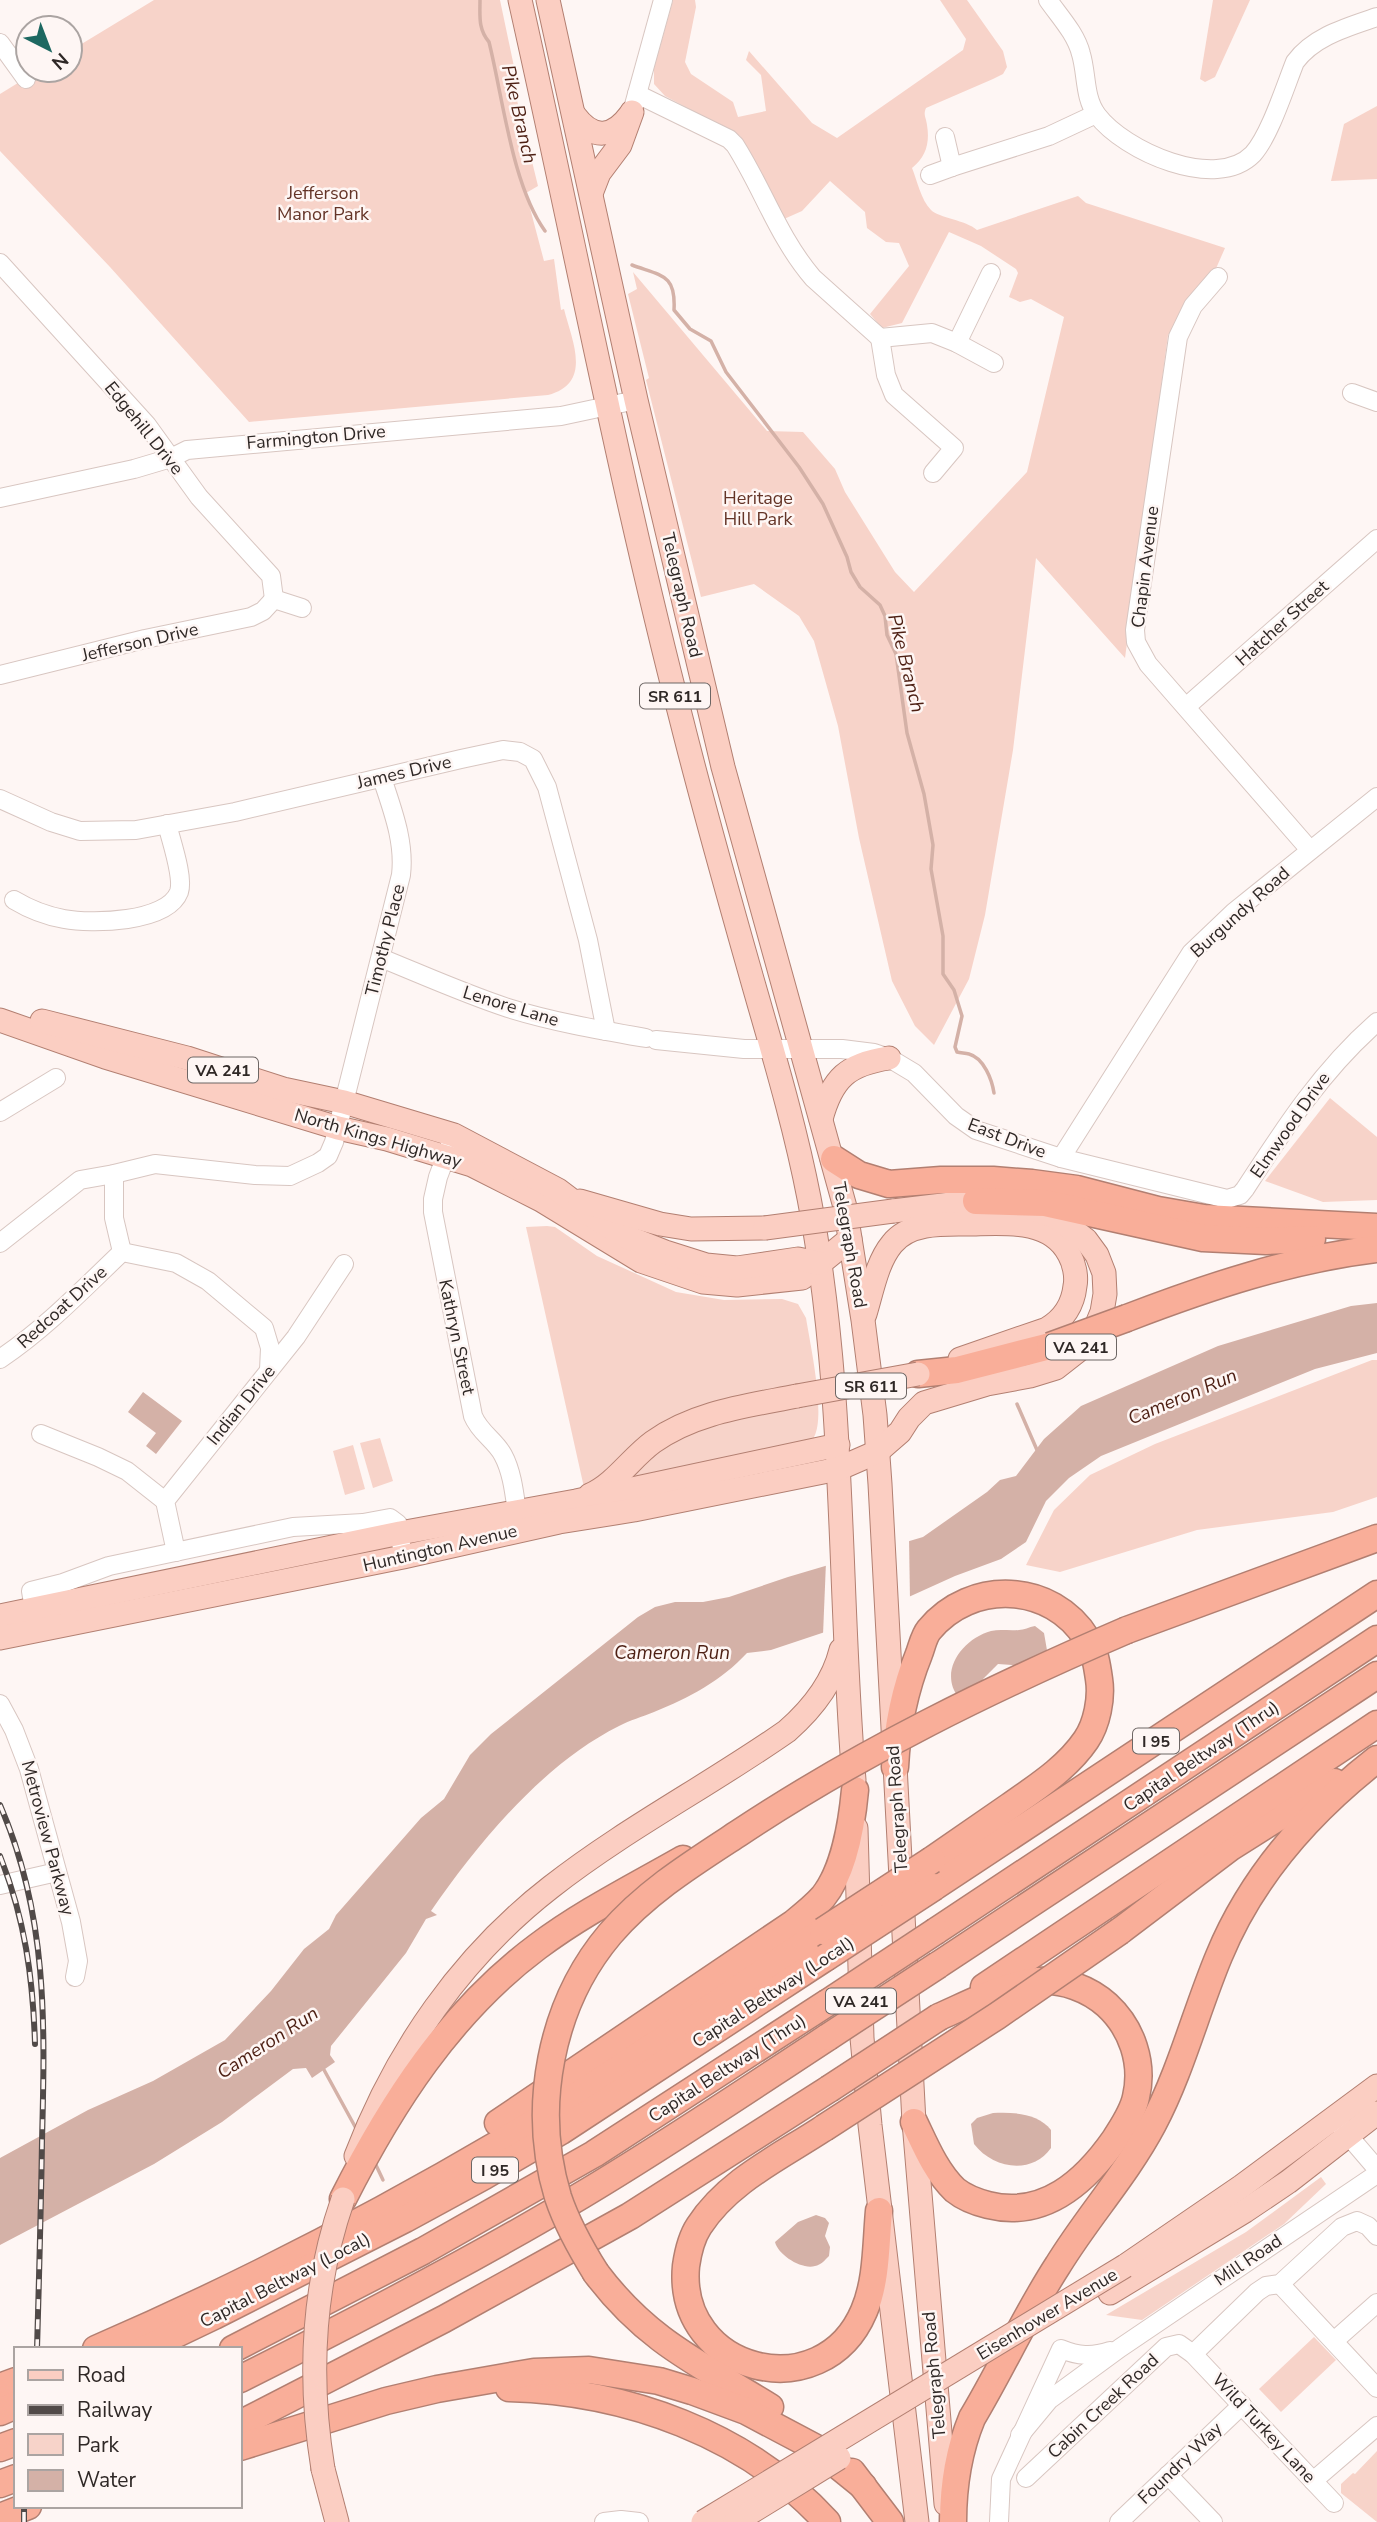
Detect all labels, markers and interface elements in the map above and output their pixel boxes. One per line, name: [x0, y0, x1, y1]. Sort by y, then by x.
north arrow: [14, 14, 84, 84]
text: N: [46, 46, 74, 75]
water label: Pike Branch: [495, 62, 543, 166]
park label: Jefferson Manor Park: [277, 181, 370, 226]
street label: Edgehill Drive: [99, 376, 189, 480]
street label: Farmington Drive: [245, 419, 387, 455]
park label: Heritage Hill Park: [723, 486, 794, 531]
street label: Chapin Avenue: [1126, 505, 1164, 629]
street label: Telegraph Road: [656, 530, 708, 660]
street label: Hatcher Street: [1230, 574, 1334, 671]
water label: Pike Branch: [881, 611, 931, 715]
street label: Jefferson Drive: [78, 617, 201, 667]
road number: SR 611: [640, 684, 710, 708]
street label: James Drive: [353, 749, 454, 795]
street label: Burgundy Road: [1185, 861, 1295, 963]
street label: Timothy Place: [359, 881, 411, 999]
street label: Lenore Lane: [460, 980, 562, 1032]
road number: VA 241: [188, 1058, 258, 1082]
street label: Elmwood Drive: [1245, 1067, 1335, 1183]
street label: North Kings Highway: [291, 1103, 465, 1174]
street label: East Drive: [964, 1112, 1050, 1164]
street label: Telegraph Road: [827, 1180, 873, 1310]
street label: Redcoat Drive: [12, 1260, 112, 1354]
street label: Kathryn Street: [433, 1277, 481, 1398]
road number: VA 241: [1046, 1334, 1116, 1359]
street label: Indian Drive: [201, 1360, 281, 1450]
water label: Cameron Run: [1124, 1362, 1241, 1432]
road number: SR 611: [836, 1374, 906, 1398]
street label: Huntington Avenue: [361, 1519, 519, 1577]
water label: Cameron Run: [614, 1640, 730, 1666]
street label: Capital Beltway (Thru): [1118, 1695, 1284, 1817]
road number: I 95: [1133, 1728, 1179, 1754]
street label: Telegraph Road: [881, 1745, 913, 1873]
street label: Metroview Parkway: [16, 1758, 80, 1919]
street label: Capital Beltway (Local): [688, 1931, 858, 2053]
road number: VA 241: [826, 1988, 896, 2013]
water label: Cameron Run: [212, 2000, 323, 2085]
street label: Capital Beltway (Thru): [644, 2008, 810, 2128]
road number: I 95: [472, 2158, 518, 2182]
street label: Capital Beltway (Local): [196, 2227, 374, 2333]
street label: Mill Road: [1209, 2229, 1287, 2291]
street label: Eisenhower Avenue: [972, 2262, 1122, 2366]
street label: Telegraph Road: [916, 2310, 952, 2440]
legend: [14, 2347, 242, 2508]
street label: Cabin Creek Road: [1042, 2348, 1164, 2464]
text: Road: [77, 2361, 126, 2389]
street label: Wild Turkey Lane: [1207, 2368, 1321, 2488]
text: Railway: [77, 2396, 152, 2424]
street label: Foundry Way: [1133, 2416, 1228, 2509]
text: Park: [77, 2431, 119, 2459]
text: Water: [77, 2466, 136, 2494]

